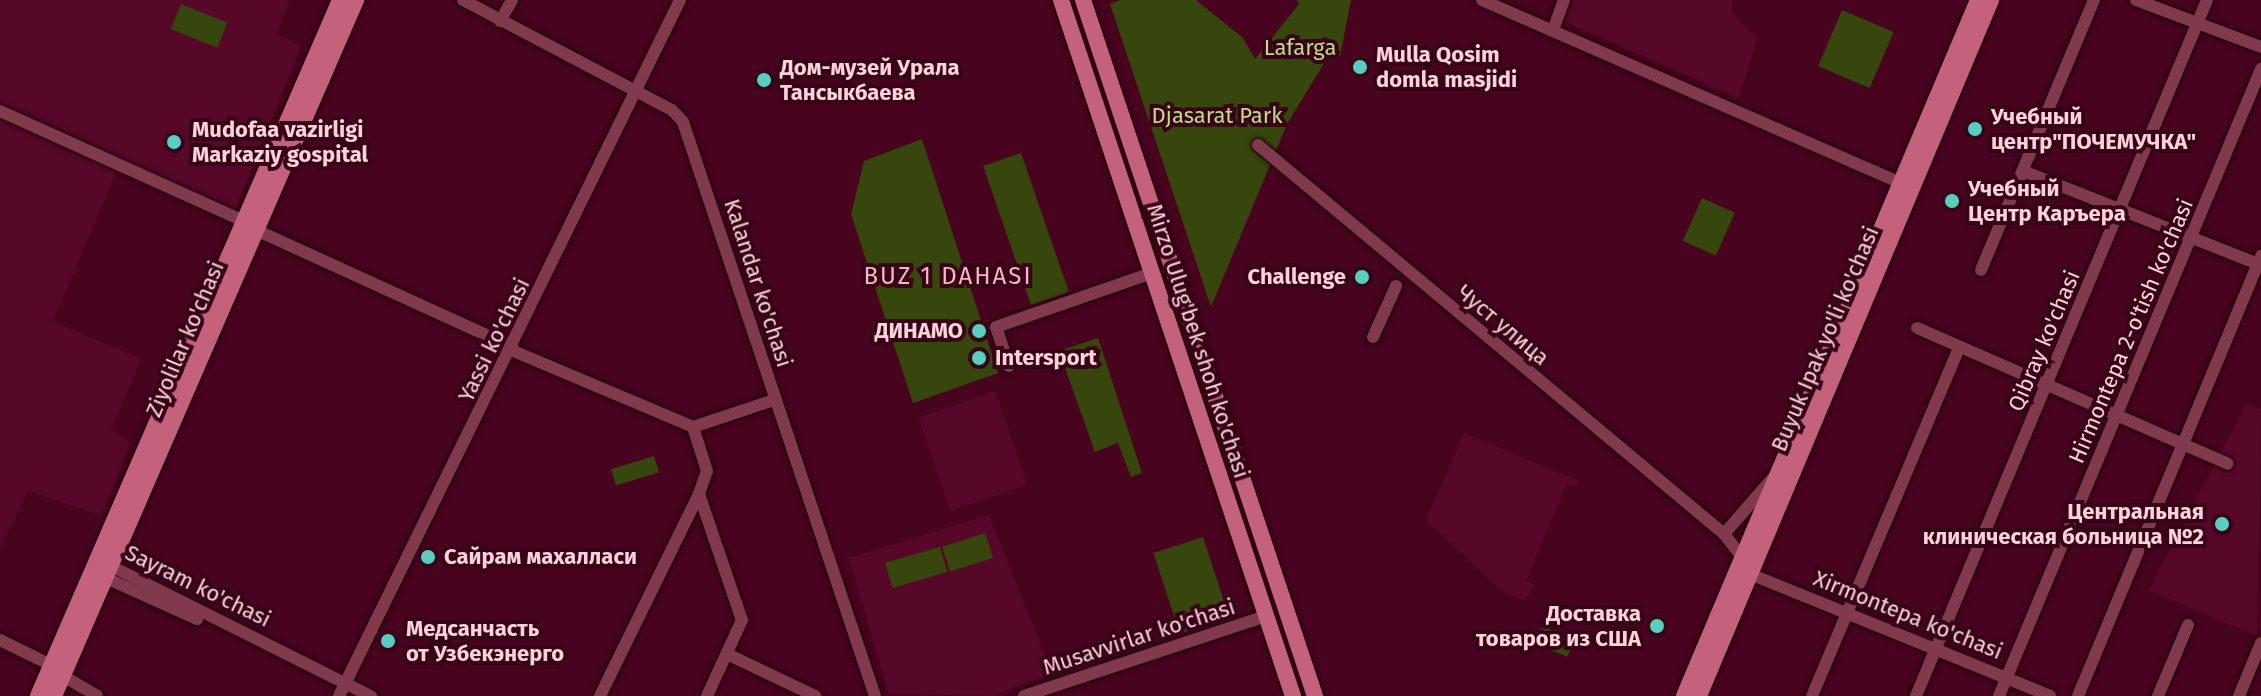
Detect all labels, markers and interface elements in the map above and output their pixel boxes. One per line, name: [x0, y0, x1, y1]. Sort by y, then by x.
park label: Lafarga: [1264, 35, 1336, 61]
place label: Mulla Qosim domla masjidi: [1376, 41, 1517, 92]
place label: Дом-музей Урала Тансыкбаева: [780, 54, 960, 106]
marker: Mulla Qosim domla masjidi: [1351, 58, 1369, 76]
marker: Дом-музей Урала Тансыкбаева: [755, 71, 773, 89]
park label: Djasarat Park: [1152, 103, 1282, 129]
place label: Учебный центр"ПОЧЕМУЧКА": [1991, 103, 2196, 154]
place label: Mudofaa vazirligi Markaziy gospital: [192, 116, 368, 168]
marker: Учебный центр"ПОЧЕМУЧКА": [1966, 120, 1984, 138]
marker: Mudofaa vazirligi Markaziy gospital: [163, 131, 185, 153]
place label: Учебный Центр Каръера: [1968, 175, 2126, 226]
marker: Учебный Центр Каръера: [1943, 192, 1961, 210]
street label: Hirmontepa 2-o'tish ko'chasi: [2063, 195, 2199, 467]
street label: Kalandar ko'chasi: [718, 196, 798, 370]
street label: Mirzo Ulug'bek shoh ko'chasi: [1141, 201, 1255, 481]
street label: Buyuk Ipak yo'li ko'chasi: [1766, 223, 1884, 455]
street label: Ziyolilar ko'chasi: [140, 257, 230, 421]
district label: BUZ 1 DAHASI: [863, 263, 1033, 291]
place label: Challenge: [1247, 264, 1346, 290]
street label: Qibray ko'chasi: [2002, 267, 2086, 415]
marker: Challenge: [1353, 268, 1371, 286]
street label: Yassi ko'chasi: [453, 274, 535, 406]
street label: Чуст улица: [1452, 279, 1554, 371]
place label: ДИНАМО: [875, 318, 963, 344]
marker: ДИНАМО: [970, 322, 988, 340]
place label: Intersport: [995, 345, 1097, 371]
marker: Intersport: [970, 349, 988, 367]
place label: Центральная клиническая больница №2: [1923, 498, 2204, 550]
marker: Центральная клиническая больница №2: [2211, 513, 2233, 535]
street label: Sayram ko'chasi: [121, 539, 275, 633]
place label: Сайрам махалласи: [444, 544, 637, 570]
marker: Сайрам махалласи: [419, 548, 437, 566]
street label: Xirmontepa ko'chasi: [1810, 565, 2006, 665]
street label: Musavvirlar ko'chasi: [1040, 593, 1238, 681]
place label: Доставка товаров из США: [1476, 600, 1641, 652]
place label: Медсанчасть от Узбекэнерго: [406, 615, 564, 666]
marker: Доставка товаров из США: [1648, 617, 1666, 635]
marker: Медсанчасть от Узбекэнерго: [377, 630, 399, 652]

